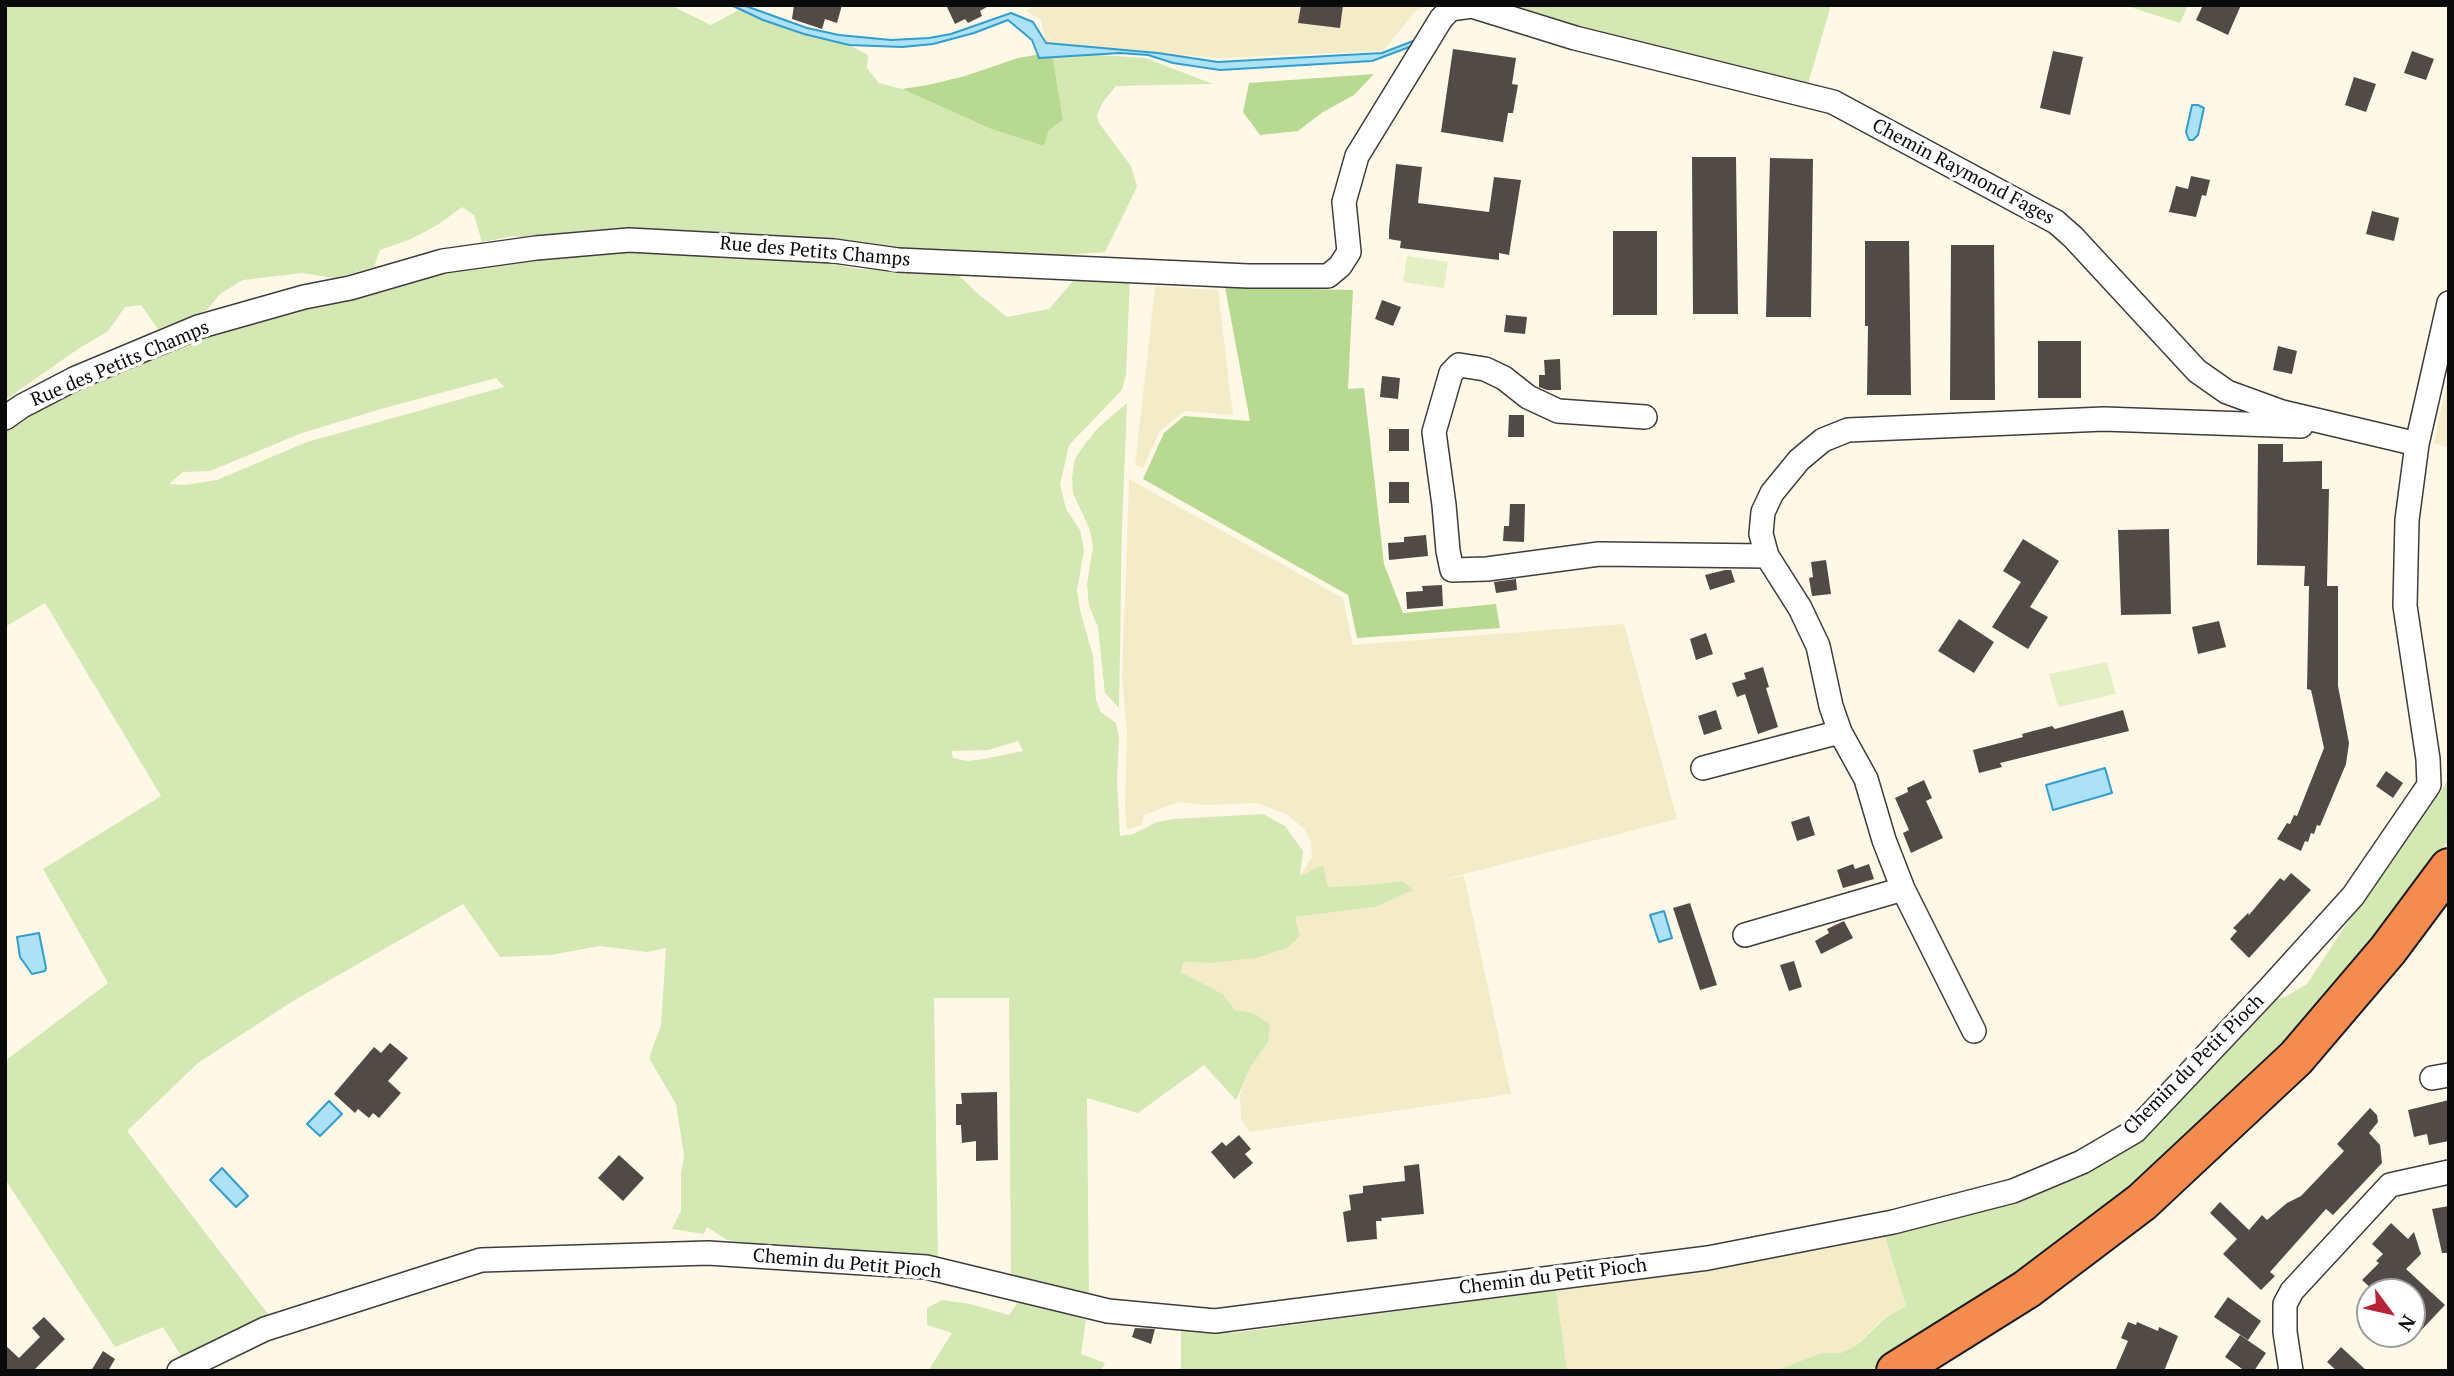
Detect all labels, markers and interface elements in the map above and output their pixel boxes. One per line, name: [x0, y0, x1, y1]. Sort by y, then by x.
street label: Chemin Raymond Fages: [1868, 114, 2058, 230]
street label: Rue des Petits Champs: [719, 232, 911, 272]
street label: Rue des Petits Champs: [27, 316, 213, 412]
street label: Chemin du Petit Pioch: [2119, 990, 2269, 1140]
street label: Chemin du Petit Pioch: [752, 1244, 942, 1284]
street label: Chemin du Petit Pioch: [1458, 1254, 1648, 1300]
north arrow: [2356, 1278, 2426, 1348]
text: N: [2393, 1311, 2422, 1336]

